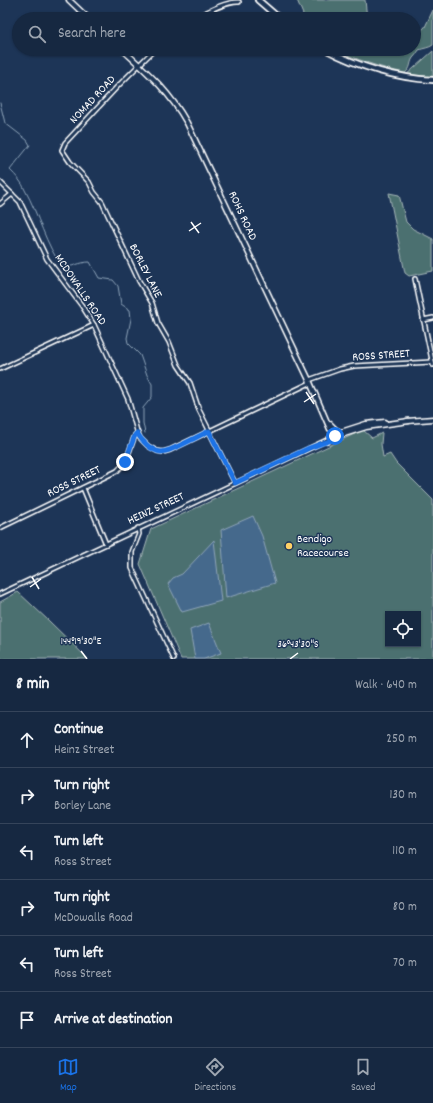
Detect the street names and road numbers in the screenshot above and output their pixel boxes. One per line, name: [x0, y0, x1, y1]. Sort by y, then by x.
street label: NOMAD ROAD: [66, 72, 120, 128]
street label: ROHS ROAD: [223, 189, 261, 243]
street label: BORLEY LANE: [124, 241, 166, 302]
street label: MCDOWALLS ROAD: [50, 251, 110, 329]
street label: ROSS STREET: [352, 345, 411, 366]
street label: ROSS STREET: [44, 462, 104, 502]
street label: HEINZ STREET: [125, 488, 187, 530]

